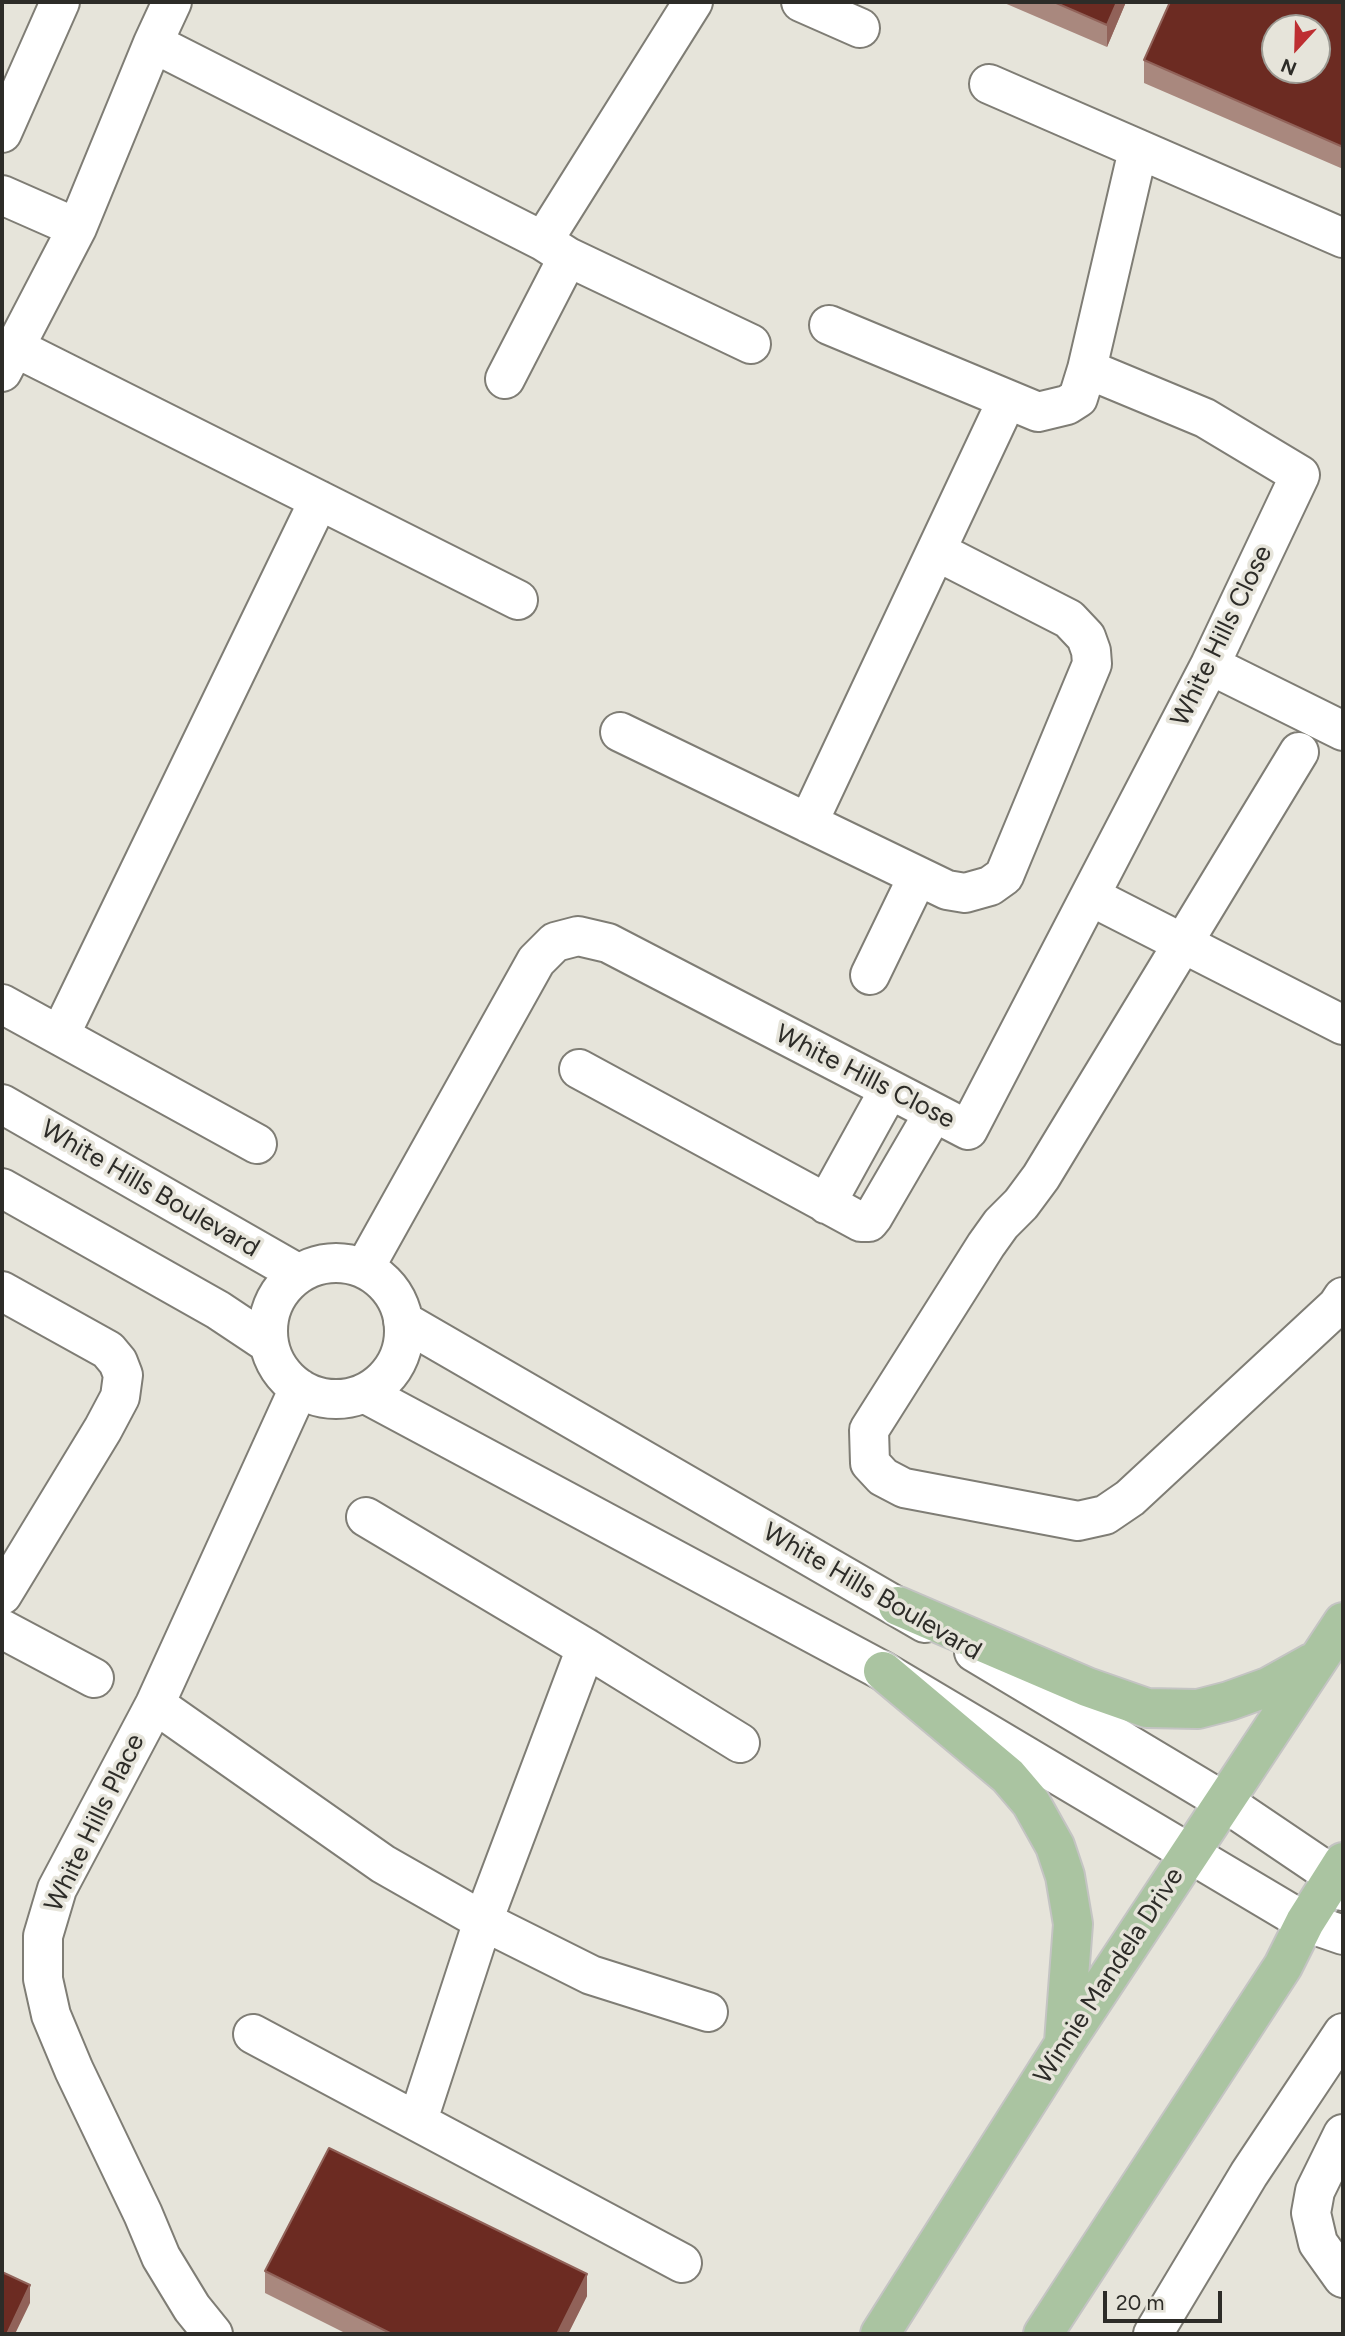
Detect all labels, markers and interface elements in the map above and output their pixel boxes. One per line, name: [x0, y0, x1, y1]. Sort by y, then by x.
north arrow: [1261, 14, 1331, 84]
text: N: [1278, 54, 1300, 80]
street label: White Hills Close: [1165, 541, 1279, 731]
street label: White Hills Close: [770, 1018, 960, 1136]
street label: White Hills Boulevard: [35, 1114, 265, 1264]
street label: White Hills Boulevard: [757, 1517, 987, 1667]
street label: White Hills Place: [39, 1729, 151, 1917]
street label: Winnie Mandela Drive: [1027, 1862, 1191, 2090]
scale bar: [1107, 2276, 1226, 2320]
text: 20 m: [1116, 2290, 1164, 2315]

